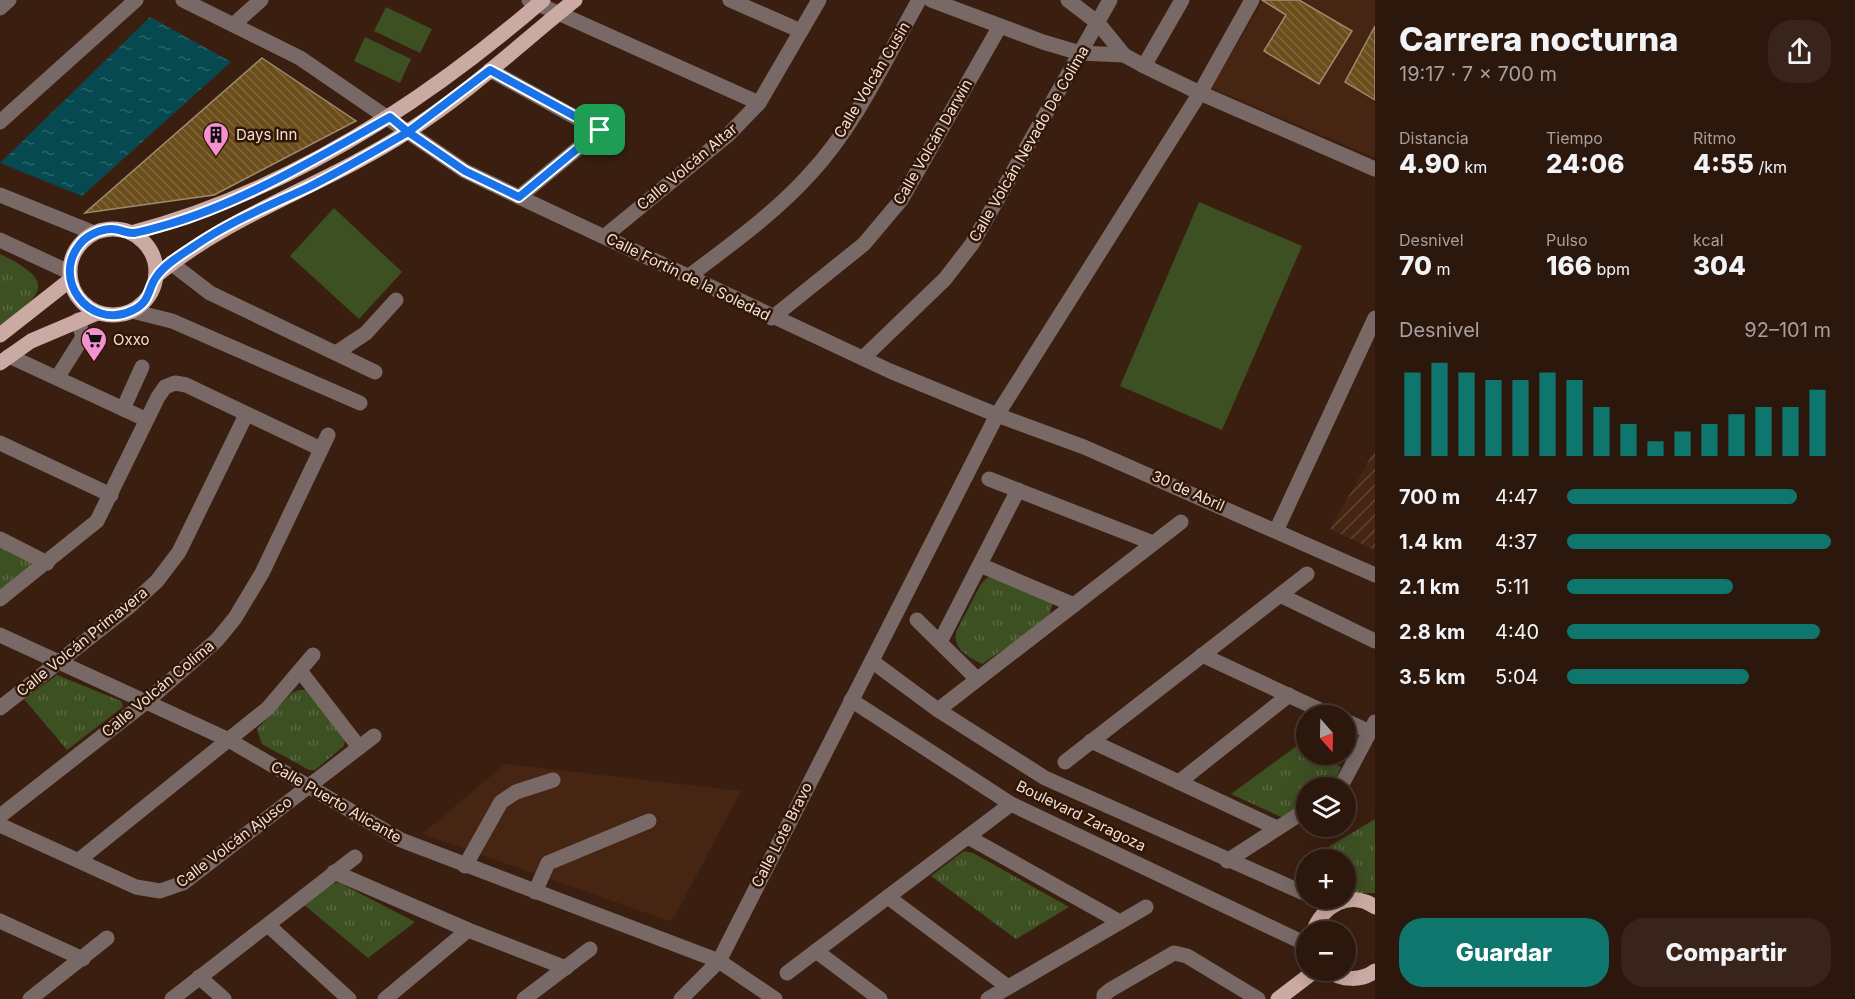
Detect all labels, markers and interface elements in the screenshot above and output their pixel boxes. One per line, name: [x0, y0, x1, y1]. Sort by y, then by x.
street label: Calle Volcán Cusin: [829, 18, 914, 141]
text: Carrera nocturna: [1399, 19, 1679, 59]
button: share: [1768, 20, 1831, 83]
street label: Calle Volcán Nevado De Colima: [964, 42, 1093, 245]
text: 19:17 · 7 × 700 m: [1399, 62, 1557, 86]
street label: Calle Volcán Darwin: [889, 76, 976, 208]
pin: [574, 104, 625, 155]
icon: arrive: [583, 113, 616, 146]
street label: Calle Volcán Altar: [633, 119, 741, 214]
building icon: Days Inn: [201, 120, 231, 158]
place label: Days Inn: [236, 125, 297, 144]
text: Distancia: [1399, 128, 1469, 148]
text: Tiempo: [1546, 128, 1603, 148]
text: Ritmo: [1693, 128, 1736, 148]
text: 4.90: [1399, 148, 1460, 179]
text: 24:06: [1546, 148, 1624, 179]
text: 4:55: [1693, 148, 1754, 179]
text: km: [1460, 157, 1487, 177]
text: /km: [1754, 157, 1787, 177]
street label: Calle Fortín de la Soledad: [603, 228, 774, 325]
text: Desnivel: [1399, 230, 1464, 250]
text: Pulso: [1546, 230, 1588, 250]
text: kcal: [1693, 230, 1724, 250]
text: 70: [1399, 250, 1432, 281]
text: 166: [1546, 250, 1592, 281]
text: 304: [1693, 250, 1746, 281]
text: m: [1432, 259, 1450, 279]
text: bpm: [1592, 259, 1630, 279]
text: Desnivel: [1399, 318, 1480, 342]
text: 92–101 m: [1744, 318, 1831, 342]
supermarket icon: Oxxo: [79, 325, 109, 363]
place label: Oxxo: [113, 330, 150, 349]
street label: 30 de Abril: [1149, 466, 1228, 515]
text: 700 m: [1399, 485, 1460, 509]
text: 4:47: [1495, 485, 1538, 509]
text: 1.4 km: [1399, 530, 1462, 554]
text: 4:37: [1495, 530, 1537, 554]
text: 2.1 km: [1399, 575, 1460, 599]
text: 5:11: [1495, 575, 1529, 599]
street label: Calle Volcán Primavera: [12, 583, 151, 700]
text: 2.8 km: [1399, 620, 1465, 644]
text: 4:40: [1495, 620, 1539, 644]
street label: Calle Volcán Colima: [98, 636, 218, 741]
text: 3.5 km: [1399, 665, 1465, 689]
text: 5:04: [1495, 665, 1538, 689]
north arrow: [1296, 705, 1356, 765]
map controls: [1296, 705, 1356, 981]
street label: Calle Puerto Alicante: [268, 756, 405, 847]
street label: Boulevard Zaragoza: [1013, 776, 1149, 855]
button: layers: [1296, 777, 1356, 837]
street label: Calle Lote Bravo: [747, 779, 816, 891]
street label: Calle Volcán Ajusco: [172, 792, 295, 891]
button: +: [1296, 849, 1356, 909]
button: Guardar: [1399, 918, 1609, 987]
button: Compartir: [1621, 918, 1831, 987]
button: −: [1296, 921, 1356, 981]

